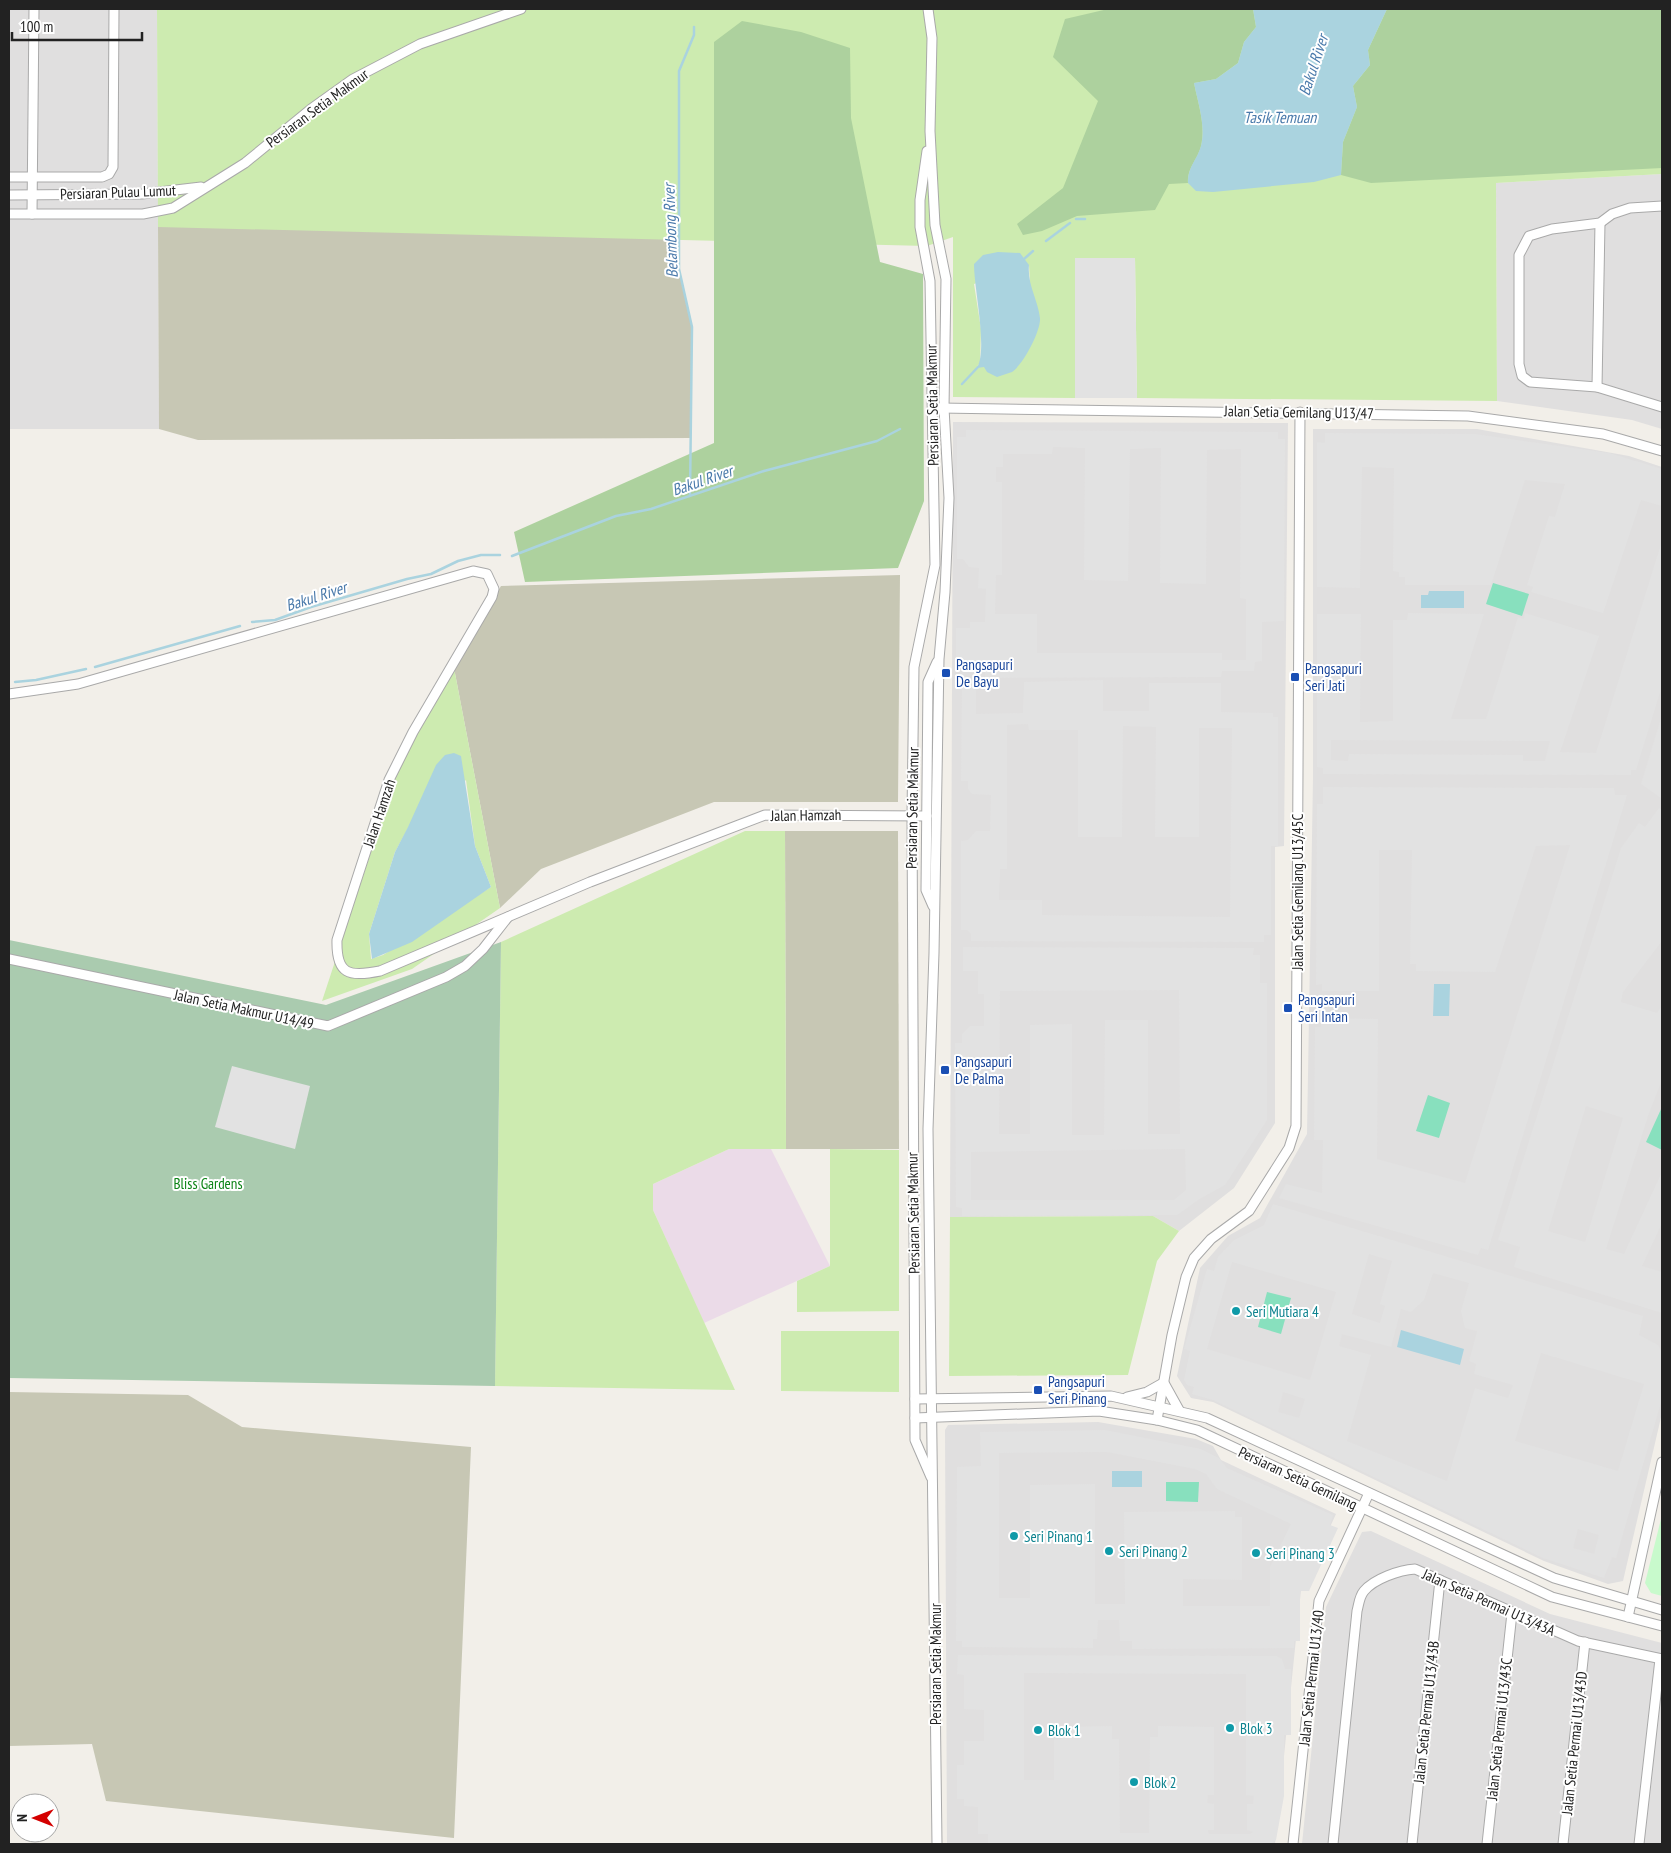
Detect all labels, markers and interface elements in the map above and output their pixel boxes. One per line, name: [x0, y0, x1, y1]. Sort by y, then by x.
scale bar: [12, 10, 142, 42]
text: 100 m: [20, 17, 53, 36]
water label: Bakul River: [1294, 30, 1333, 98]
street label: Persiaran Setia Makmur: [262, 64, 373, 151]
water label: Tasik Temuan: [1244, 107, 1317, 127]
street label: Persiaran Pulau Lumut: [60, 180, 176, 204]
water label: Belambong River: [658, 181, 682, 278]
street label: Persiaran Setia Makmur: [921, 343, 943, 466]
street label: Jalan Setia Gemilang U13/47: [1223, 401, 1374, 423]
water label: Bakul River: [669, 460, 737, 500]
water label: Bakul River: [283, 576, 351, 615]
place label: Pangsapuri De Bayu: [956, 655, 1013, 691]
place label: Pangsapuri Seri Jati: [1305, 659, 1362, 695]
marker: Pangsapuri De Bayu: [940, 667, 952, 679]
marker: Pangsapuri Seri Jati: [1289, 671, 1301, 683]
street label: Persiaran Setia Makmur: [901, 746, 923, 869]
street label: Jalan Hamzah: [358, 776, 399, 850]
street label: Jalan Hamzah: [769, 805, 842, 825]
street label: Jalan Setia Gemilang U13/45C: [1288, 814, 1307, 971]
street label: Jalan Setia Makmur U14/49: [171, 985, 316, 1033]
place label: Pangsapuri Seri Intan: [1298, 990, 1355, 1026]
marker: Pangsapuri Seri Intan: [1282, 1002, 1294, 1014]
place label: Pangsapuri De Palma: [955, 1052, 1012, 1088]
marker: Pangsapuri De Palma: [939, 1064, 951, 1076]
street label: Persiaran Setia Makmur: [902, 1151, 924, 1274]
park label: Bliss Gardens: [174, 1174, 242, 1193]
place label: Seri Mutiara 4: [1246, 1302, 1319, 1321]
marker: Seri Mutiara 4: [1230, 1305, 1242, 1317]
place label: Pangsapuri Seri Pinang: [1048, 1372, 1107, 1408]
marker: Pangsapuri Seri Pinang: [1032, 1384, 1044, 1396]
street label: Persiaran Setia Gemilang: [1235, 1442, 1361, 1514]
place label: Seri Pinang 1: [1024, 1527, 1093, 1546]
marker: Seri Pinang 1: [1008, 1530, 1020, 1542]
place label: Seri Pinang 2: [1119, 1542, 1188, 1561]
place label: Seri Pinang 3: [1266, 1544, 1335, 1563]
marker: Seri Pinang 2: [1103, 1545, 1115, 1557]
marker: Seri Pinang 3: [1250, 1547, 1262, 1559]
street label: Jalan Setia Permai U13/43A: [1419, 1564, 1559, 1640]
street label: Persiaran Setia Makmur: [926, 1602, 945, 1725]
street label: Jalan Setia Permai U13/40: [1294, 1609, 1328, 1748]
street label: Jalan Setia Permai U13/43B: [1409, 1640, 1443, 1785]
street label: Jalan Setia Permai U13/43C: [1482, 1657, 1516, 1802]
street label: Jalan Setia Permai U13/43D: [1557, 1670, 1591, 1817]
place label: Blok 3: [1240, 1719, 1272, 1738]
place label: Blok 1: [1048, 1721, 1080, 1740]
marker: Blok 3: [1224, 1722, 1236, 1734]
marker: Blok 1: [1032, 1724, 1044, 1736]
place label: Blok 2: [1144, 1773, 1176, 1792]
marker: Blok 2: [1128, 1776, 1140, 1788]
north arrow: [10, 1793, 60, 1843]
text: N: [13, 1814, 31, 1822]

